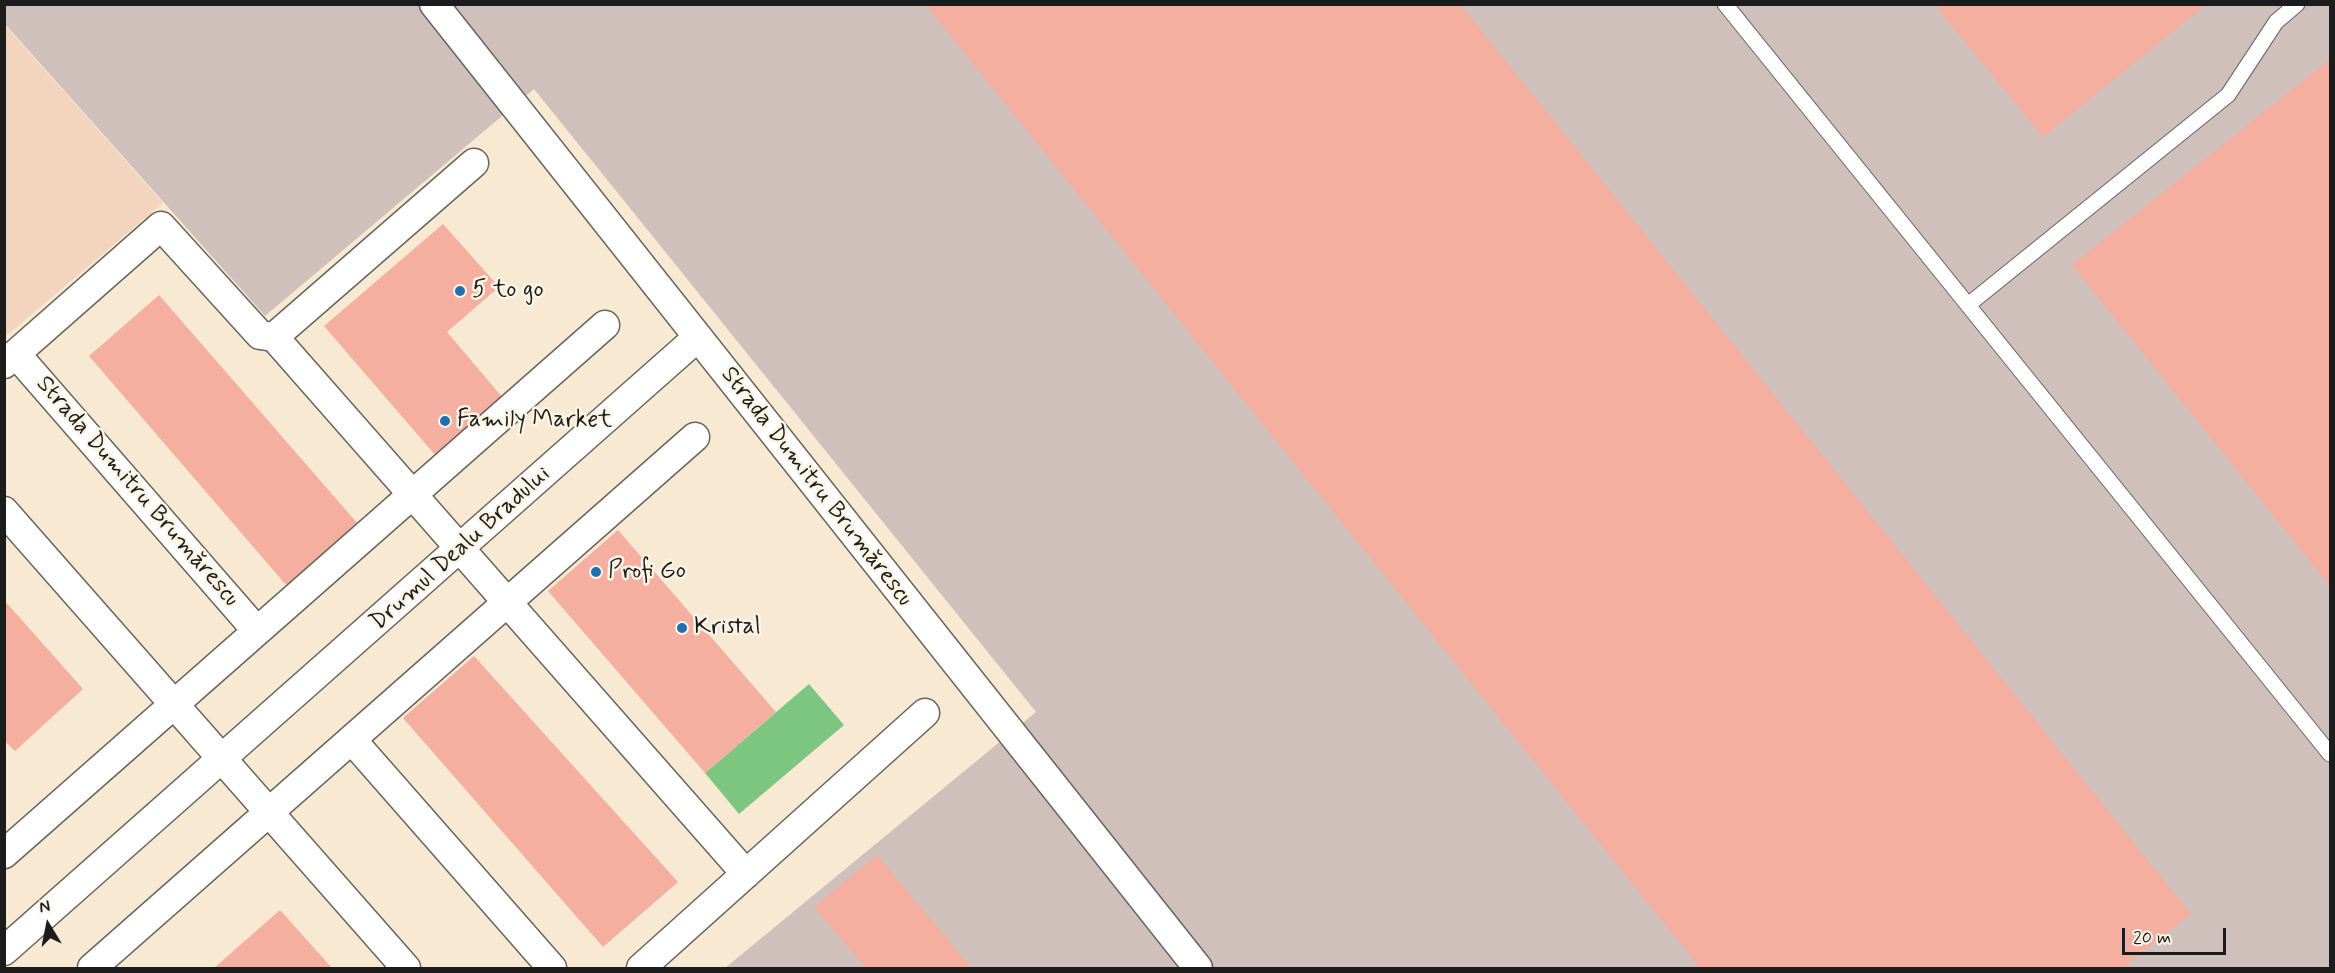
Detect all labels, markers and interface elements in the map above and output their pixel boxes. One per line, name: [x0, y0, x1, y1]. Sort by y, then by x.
place label: 5 to go: [472, 277, 544, 305]
marker: 5 to go: [453, 284, 467, 298]
street label: Strada Dumitru Brumărescu: [714, 361, 918, 613]
street label: Strada Dumitru Brumărescu: [29, 371, 245, 613]
place label: Family Market: [457, 407, 612, 435]
marker: Family Market: [438, 414, 452, 428]
street label: Drumul Dealu Bradului: [365, 461, 557, 637]
place label: Profi Go: [608, 558, 686, 586]
marker: Profi Go: [589, 565, 603, 579]
place label: Kristal: [694, 614, 761, 642]
marker: Kristal: [675, 621, 689, 635]
north arrow: [18, 895, 78, 955]
text: N: [38, 896, 52, 918]
scale bar: [2125, 916, 2228, 954]
text: 20 m: [2133, 926, 2171, 950]

